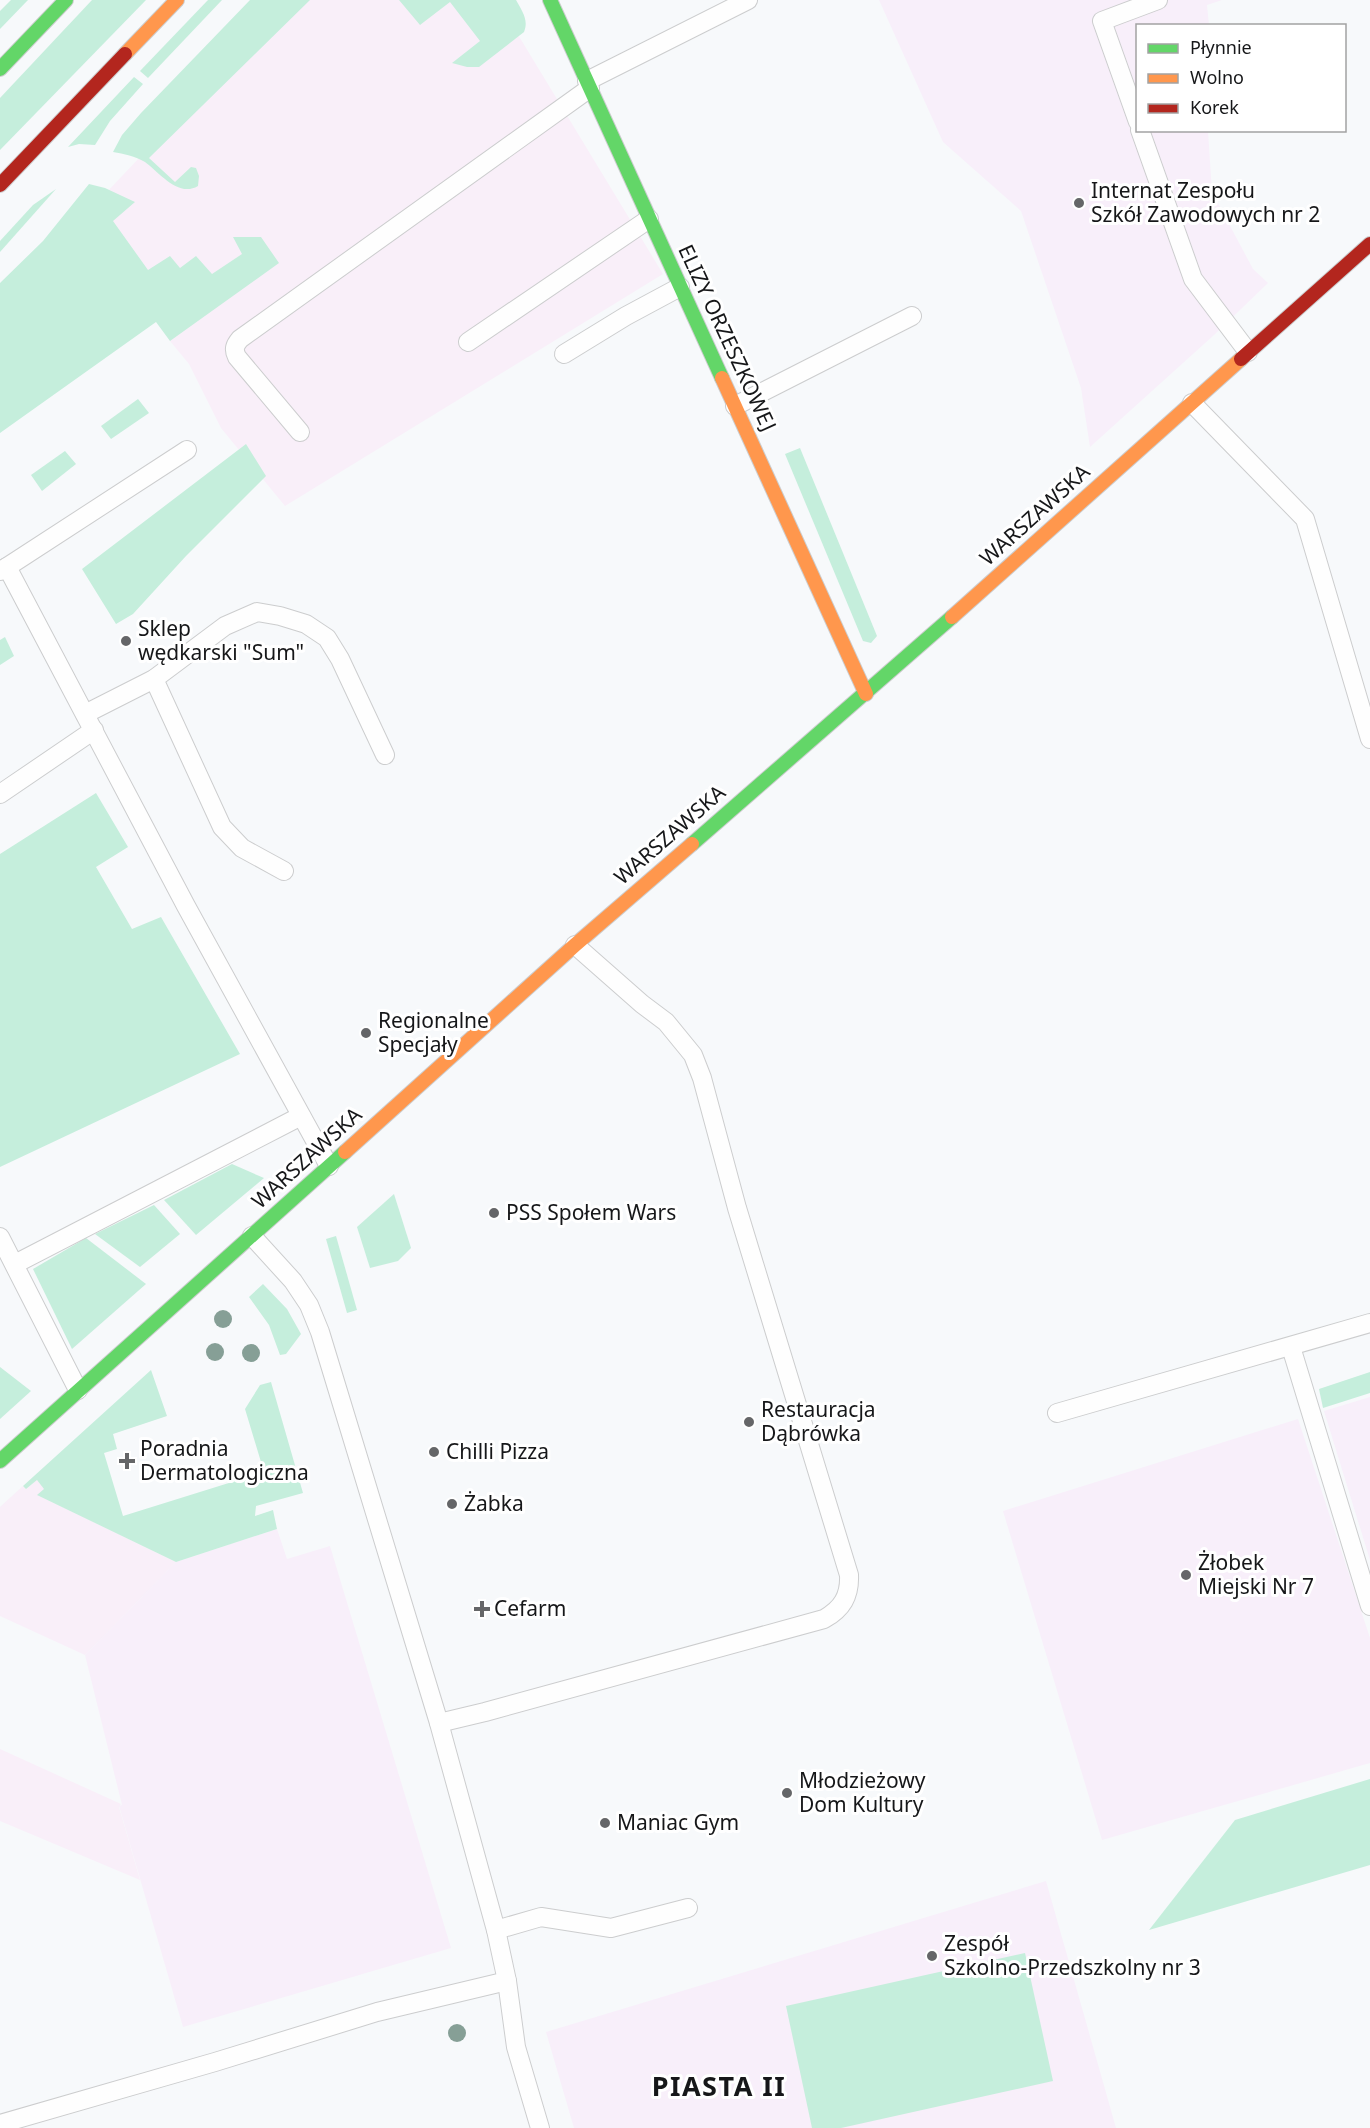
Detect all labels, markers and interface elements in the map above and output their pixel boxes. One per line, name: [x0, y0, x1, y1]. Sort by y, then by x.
legend: [1136, 24, 1346, 132]
text: Płynnie: [1190, 35, 1252, 59]
text: Wolno: [1190, 65, 1244, 89]
text: Korek: [1190, 95, 1239, 119]
place label: Internat Zespołu Szkół Zawodowych nr 2: [1091, 176, 1320, 228]
marker: Internat Zespołu Szkół Zawodowych nr 2: [1072, 196, 1086, 210]
street label: ELIZY ORZESZKOWEJ: [672, 240, 783, 435]
street label: WARSZAWSKA: [973, 457, 1096, 571]
place label: Sklep wędkarski "Sum": [138, 614, 304, 666]
marker: Sklep wędkarski "Sum": [119, 634, 133, 648]
street label: WARSZAWSKA: [608, 778, 731, 890]
place label: Regionalne Specjały: [378, 1006, 489, 1058]
marker: Regionalne Specjały: [359, 1026, 373, 1040]
street label: WARSZAWSKA: [245, 1100, 368, 1214]
place label: PSS Społem Wars: [506, 1198, 676, 1226]
marker: PSS Społem Wars: [487, 1206, 501, 1220]
place label: Restauracja Dąbrówka: [761, 1395, 876, 1447]
marker: Restauracja Dąbrówka: [742, 1415, 756, 1429]
place label: Poradnia Dermatologiczna: [140, 1434, 309, 1486]
place label: Chilli Pizza: [446, 1437, 549, 1465]
marker: Chilli Pizza: [427, 1445, 441, 1459]
marker: Poradnia Dermatologiczna: [118, 1452, 136, 1470]
place label: Żabka: [464, 1489, 524, 1517]
marker: Żabka: [445, 1497, 459, 1511]
place label: Żłobek Miejski Nr 7: [1198, 1548, 1314, 1600]
marker: Żłobek Miejski Nr 7: [1179, 1568, 1193, 1582]
place label: Cefarm: [494, 1594, 566, 1622]
marker: Cefarm: [475, 1602, 489, 1616]
place label: Młodzieżowy Dom Kultury: [799, 1766, 926, 1818]
marker: Młodzieżowy Dom Kultury: [780, 1786, 794, 1800]
place label: Maniac Gym: [617, 1808, 739, 1836]
marker: Maniac Gym: [598, 1816, 612, 1830]
place label: Zespół Szkolno-Przedszkolny nr 3: [944, 1929, 1201, 1981]
marker: Zespół Szkolno-Przedszkolny nr 3: [925, 1949, 939, 1963]
district label: PIASTA II: [652, 2067, 786, 2104]

